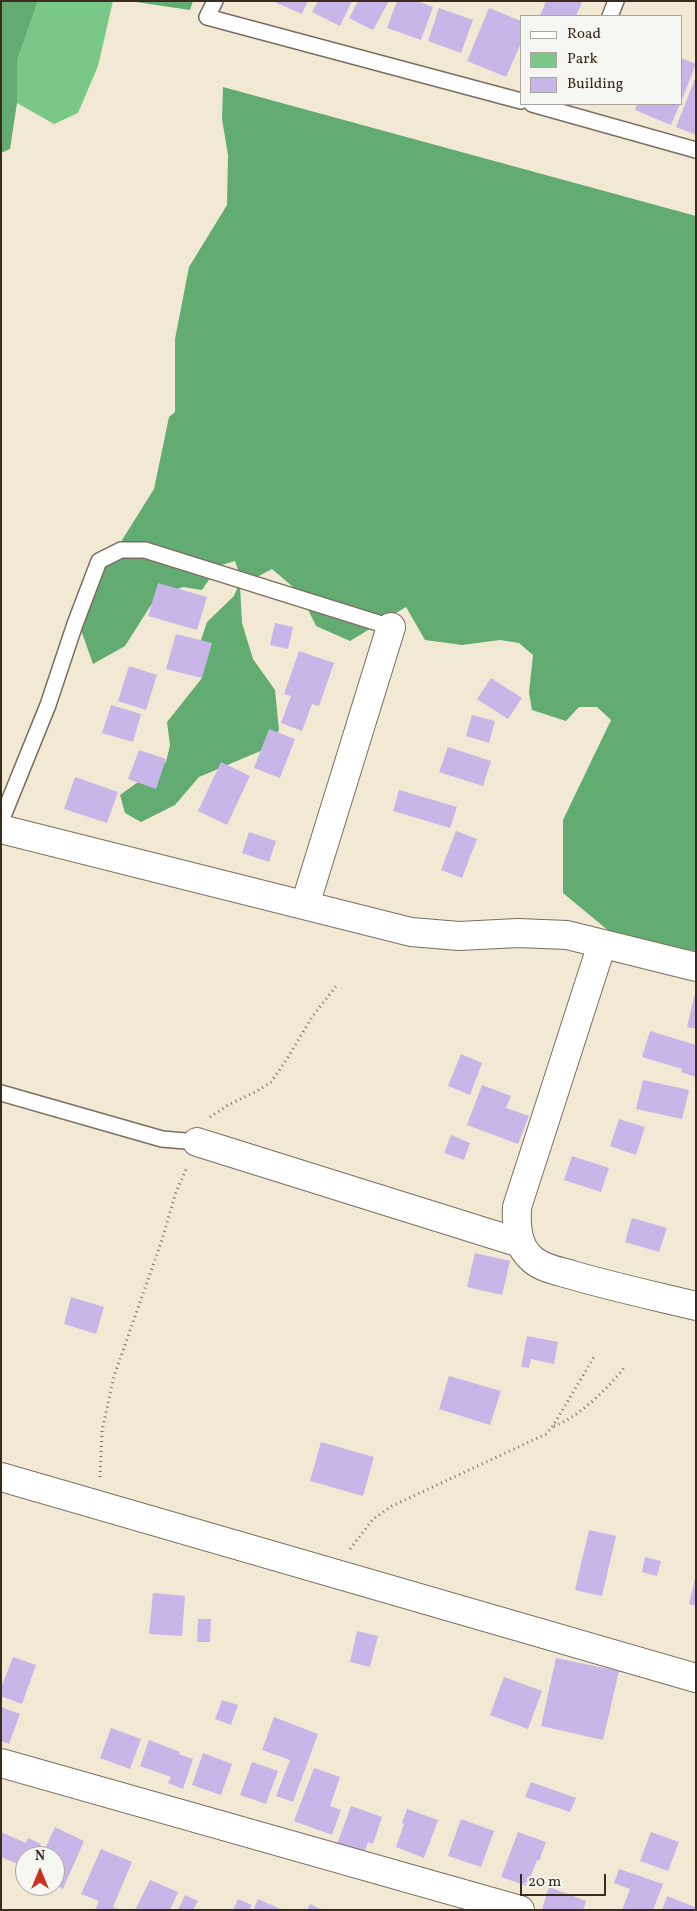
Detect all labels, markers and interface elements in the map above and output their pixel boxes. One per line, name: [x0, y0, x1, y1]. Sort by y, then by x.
legend: [520, 15, 682, 105]
text: Road: [567, 24, 601, 45]
text: Park: [567, 49, 598, 70]
text: Building: [567, 74, 623, 95]
north arrow: [15, 1846, 65, 1896]
text: N: [35, 1847, 45, 1866]
scale bar: [522, 1864, 608, 1896]
text: 20 m: [528, 1872, 561, 1893]

